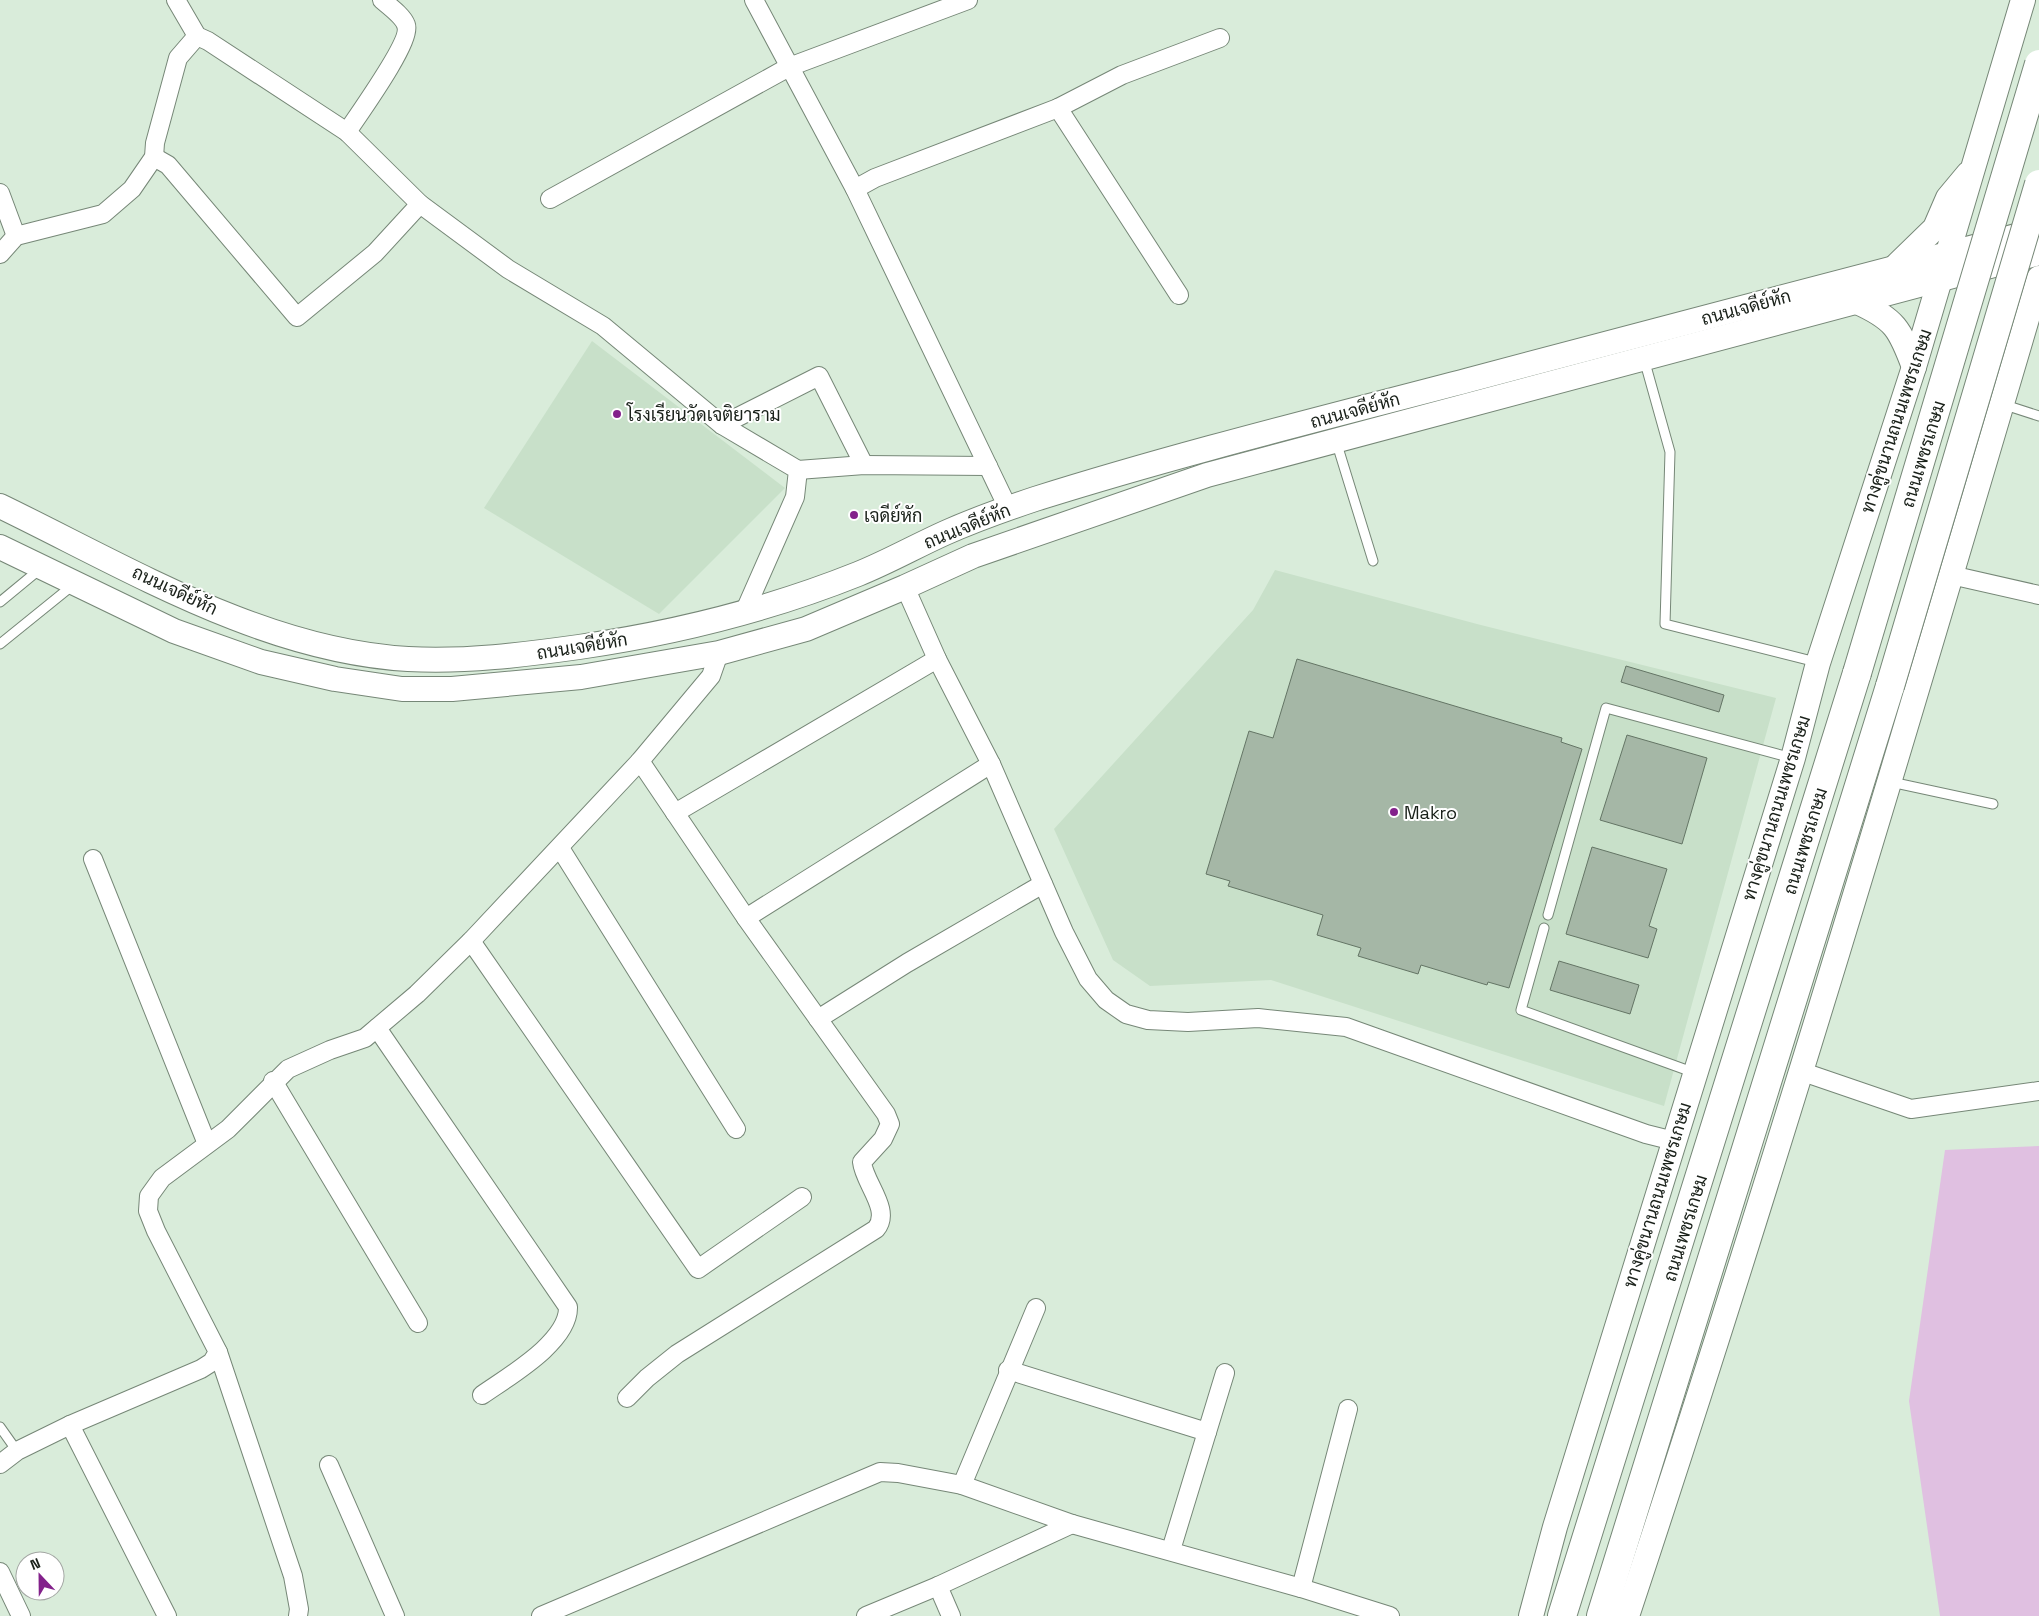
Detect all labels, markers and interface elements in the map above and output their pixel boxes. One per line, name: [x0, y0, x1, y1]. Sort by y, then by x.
street label: ถนนเจดีย์หัก: [1698, 283, 1793, 330]
street label: ทางคู่ขนานถนนเพชรเกษม: [1856, 326, 1936, 516]
street label: ถนนเจดีย์หัก: [1307, 386, 1402, 433]
street label: ถนนเพชรเกษม: [1896, 398, 1950, 510]
place label: โรงเรียนวัดเจติยาราม: [626, 402, 781, 426]
marker: โรงเรียนวัดเจติยาราม: [611, 408, 623, 420]
street label: ถนนเจดีย์หัก: [920, 497, 1014, 554]
place label: เจดีย์หัก: [864, 503, 922, 527]
marker: เจดีย์หัก: [848, 509, 860, 521]
street label: ถนนเจดีย์หัก: [129, 559, 222, 620]
street label: ถนนเจดีย์หัก: [535, 626, 629, 665]
street label: ทางคู่ขนานถนนเพชรเกษม: [1738, 713, 1814, 903]
street label: ถนนเพชรเกษม: [1778, 785, 1832, 897]
place label: Makro: [1404, 801, 1457, 824]
marker: Makro: [1388, 806, 1400, 818]
street label: ทางคู่ขนานถนนเพชรเกษม: [1619, 1100, 1695, 1290]
street label: ถนนเพชรเกษม: [1658, 1172, 1712, 1284]
north arrow: [15, 1551, 65, 1601]
text: N: [27, 1554, 43, 1574]

